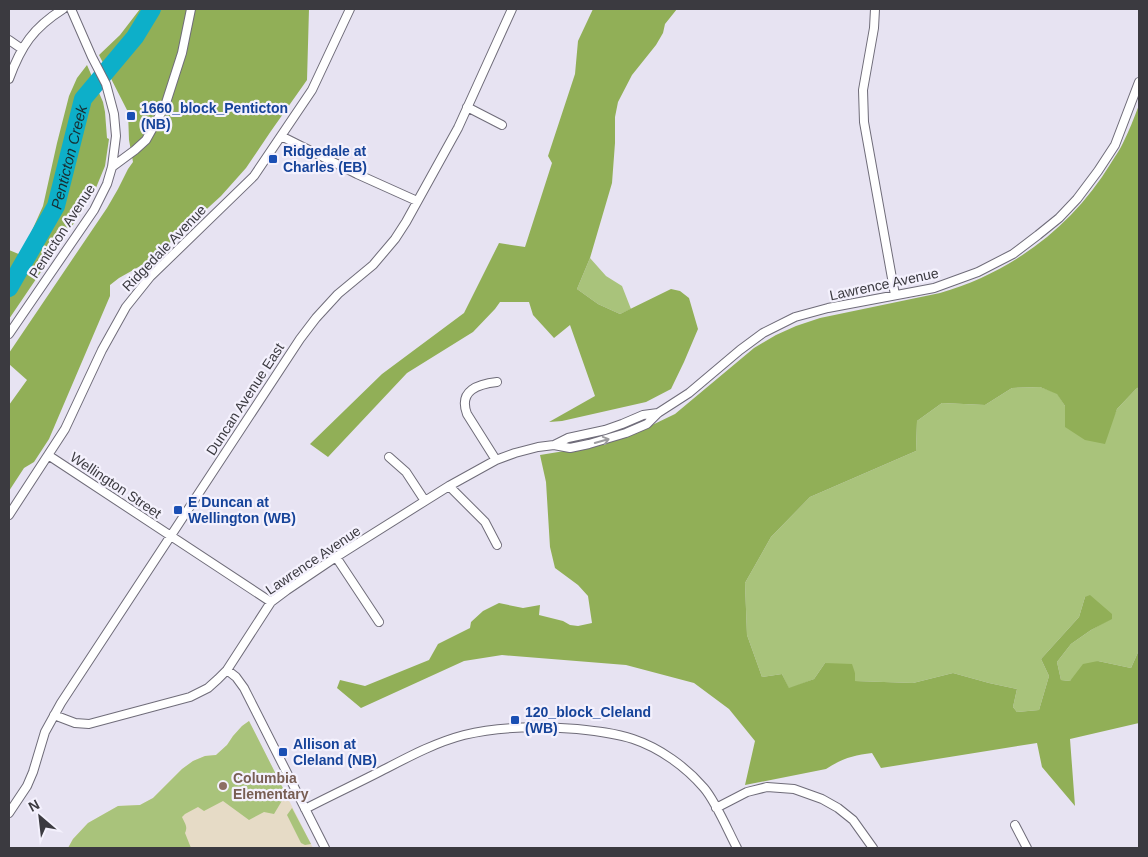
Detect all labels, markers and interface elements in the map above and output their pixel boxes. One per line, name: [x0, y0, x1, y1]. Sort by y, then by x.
place label: 1660_block_Penticton (NB): [141, 100, 288, 132]
water label: Penticton Creek: [47, 102, 90, 211]
marker: 1660_block_Penticton (NB): [125, 110, 137, 122]
place label: Ridgedale at Charles (EB): [283, 143, 367, 175]
marker: Ridgedale at Charles (EB): [267, 153, 279, 165]
street label: Penticton Avenue: [26, 181, 98, 281]
street label: Ridgedale Avenue: [119, 202, 209, 294]
street label: Lawrence Avenue: [828, 265, 940, 303]
street label: Duncan Avenue East: [203, 340, 287, 458]
one-way arrow: [593, 435, 609, 445]
street label: Wellington Street: [67, 449, 165, 521]
place label: E Duncan at Wellington (WB): [188, 494, 296, 526]
marker: E Duncan at Wellington (WB): [172, 504, 184, 516]
street label: Lawrence Avenue: [262, 522, 364, 598]
place label: 120_block_Cleland (WB): [525, 704, 651, 736]
marker: 120_block_Cleland (WB): [509, 714, 521, 726]
place label: Allison at Cleland (NB): [293, 736, 377, 768]
marker: Allison at Cleland (NB): [277, 746, 289, 758]
place label: Columbia Elementary: [233, 770, 309, 802]
marker: Columbia Elementary: [217, 780, 229, 792]
north arrow: [15, 792, 65, 842]
text: N: [26, 796, 42, 815]

